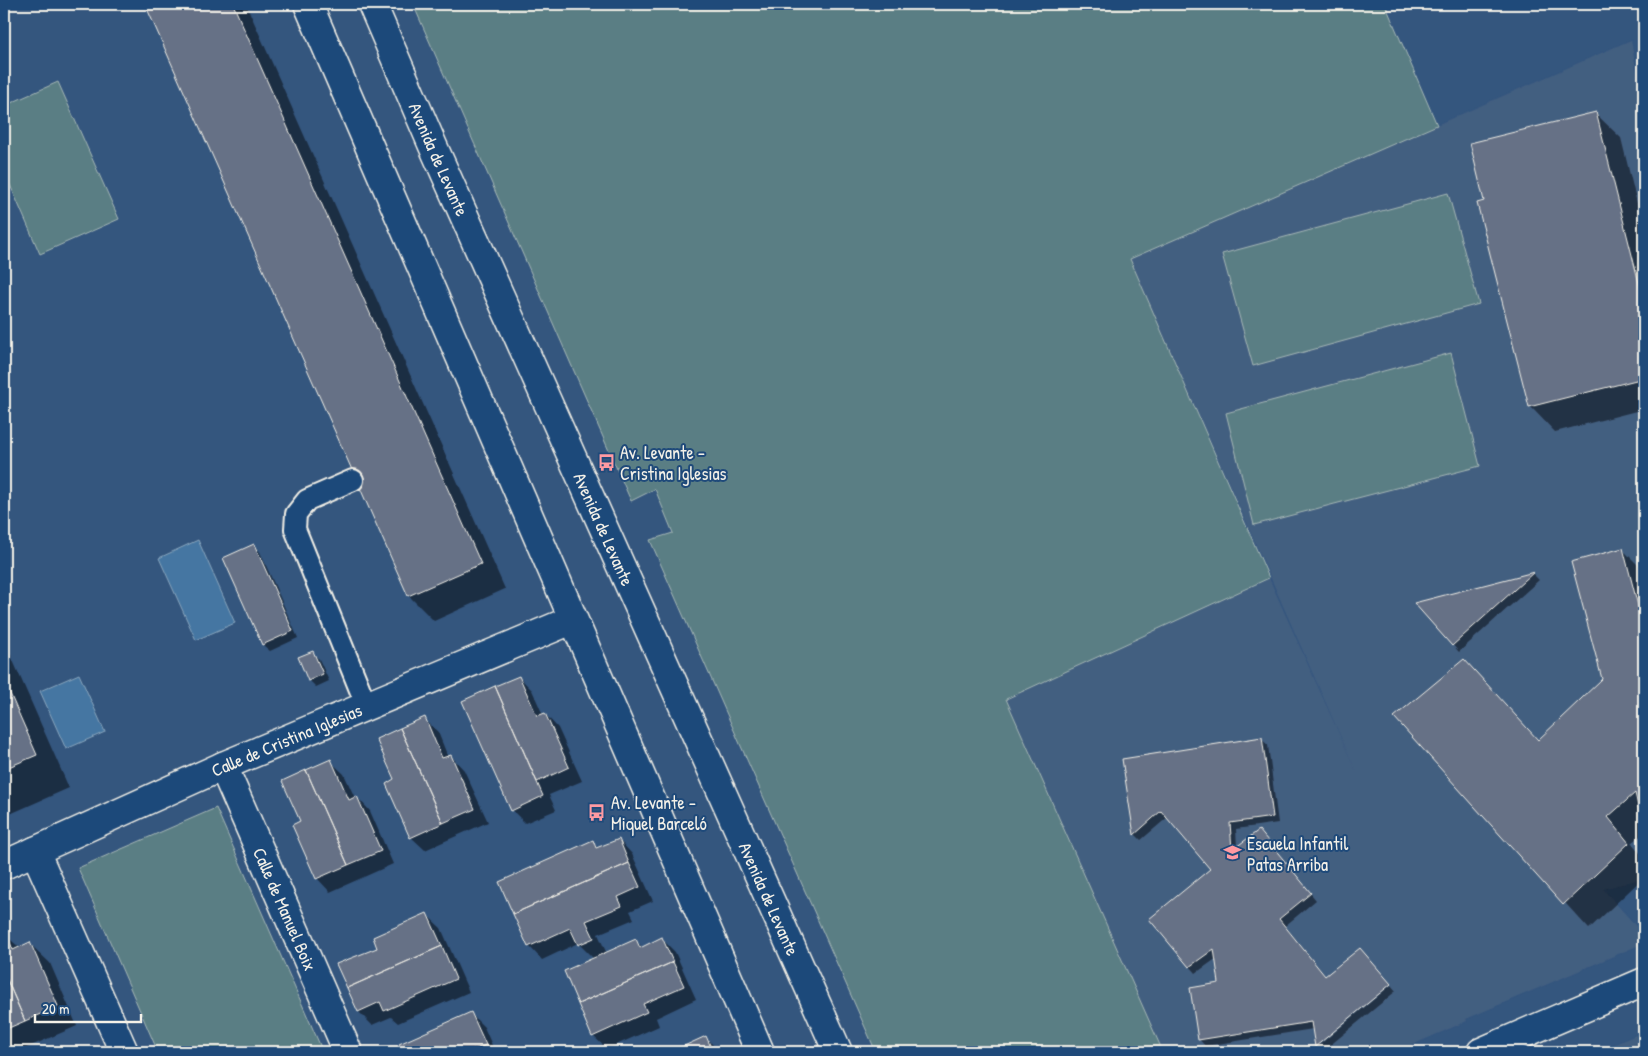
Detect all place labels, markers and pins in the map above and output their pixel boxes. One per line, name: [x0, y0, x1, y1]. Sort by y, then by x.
place label: Av. Levante - Cristina Iglesias: [620, 440, 727, 486]
bus stop icon: Av. Levante - Cristina Iglesias: [596, 452, 616, 472]
place label: Av. Levante - Miquel Barceló: [611, 790, 707, 836]
bus stop icon: Av. Levante - Miquel Barceló: [587, 802, 607, 822]
place label: Escuela Infantil Patas Arriba: [1247, 831, 1348, 877]
school or university icon: Escuela Infantil Patas Arriba: [1223, 843, 1243, 863]

